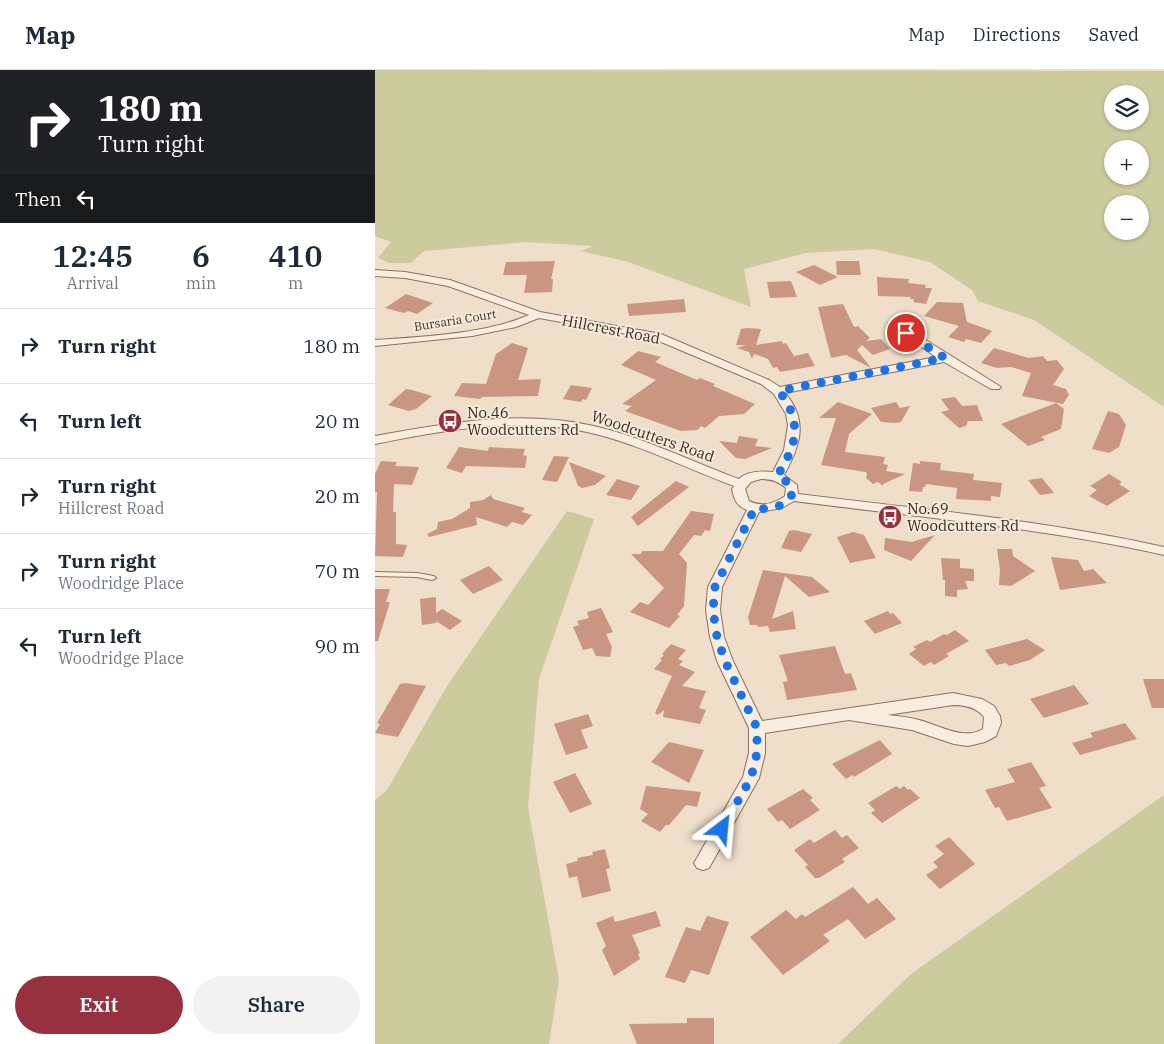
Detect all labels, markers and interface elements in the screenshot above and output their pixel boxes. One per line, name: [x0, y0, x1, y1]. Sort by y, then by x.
text: Map: [25, 19, 75, 51]
text: Map: [908, 23, 945, 46]
text: Directions: [973, 23, 1061, 46]
text: Saved: [1089, 23, 1139, 46]
text: 180 m: [98, 85, 203, 131]
map controls: [1104, 85, 1149, 240]
button: layers: [1104, 85, 1149, 130]
icon: right: [15, 90, 80, 155]
text: Turn right: [98, 129, 205, 158]
button: +: [1104, 140, 1149, 185]
icon: left: [72, 185, 100, 213]
text: Then: [15, 187, 62, 211]
button: −: [1104, 195, 1149, 240]
text: 12:45: [52, 236, 133, 275]
text: 6: [192, 236, 210, 275]
text: 410: [269, 236, 323, 275]
text: Arrival: [67, 273, 119, 293]
text: min: [186, 273, 216, 293]
text: m: [288, 273, 303, 293]
street label: Bursaria Court: [413, 306, 497, 334]
street label: Hillcrest Road: [560, 310, 662, 348]
pin: [885, 312, 927, 354]
icon: arrive: [892, 319, 920, 347]
icon: right: [15, 332, 43, 360]
text: Turn right: [58, 334, 156, 358]
text: 180 m: [303, 334, 360, 358]
place label: No.46 Woodcutters Rd: [467, 403, 579, 439]
street label: Woodcutters Road: [589, 406, 717, 466]
icon: left: [15, 407, 43, 435]
bus stop icon: No.46 Woodcutters Rd: [437, 408, 463, 434]
text: Turn left: [58, 409, 141, 433]
text: 20 m: [315, 409, 360, 433]
text: Turn right: [58, 474, 156, 498]
icon: right: [15, 482, 43, 510]
text: 20 m: [315, 484, 360, 508]
text: Hillcrest Road: [58, 498, 164, 518]
place label: No.69 Woodcutters Rd: [907, 499, 1019, 535]
bus stop icon: No.69 Woodcutters Rd: [877, 504, 903, 530]
text: Turn right: [58, 549, 156, 573]
icon: right: [15, 557, 43, 585]
text: 70 m: [315, 559, 360, 583]
text: Woodridge Place: [58, 573, 184, 593]
text: Turn left: [58, 624, 141, 648]
icon: left: [15, 632, 43, 660]
text: 90 m: [315, 634, 360, 658]
text: Woodridge Place: [58, 648, 184, 668]
position arrow: [695, 802, 747, 854]
button: Exit: [15, 976, 183, 1034]
button: Share: [193, 976, 360, 1034]

